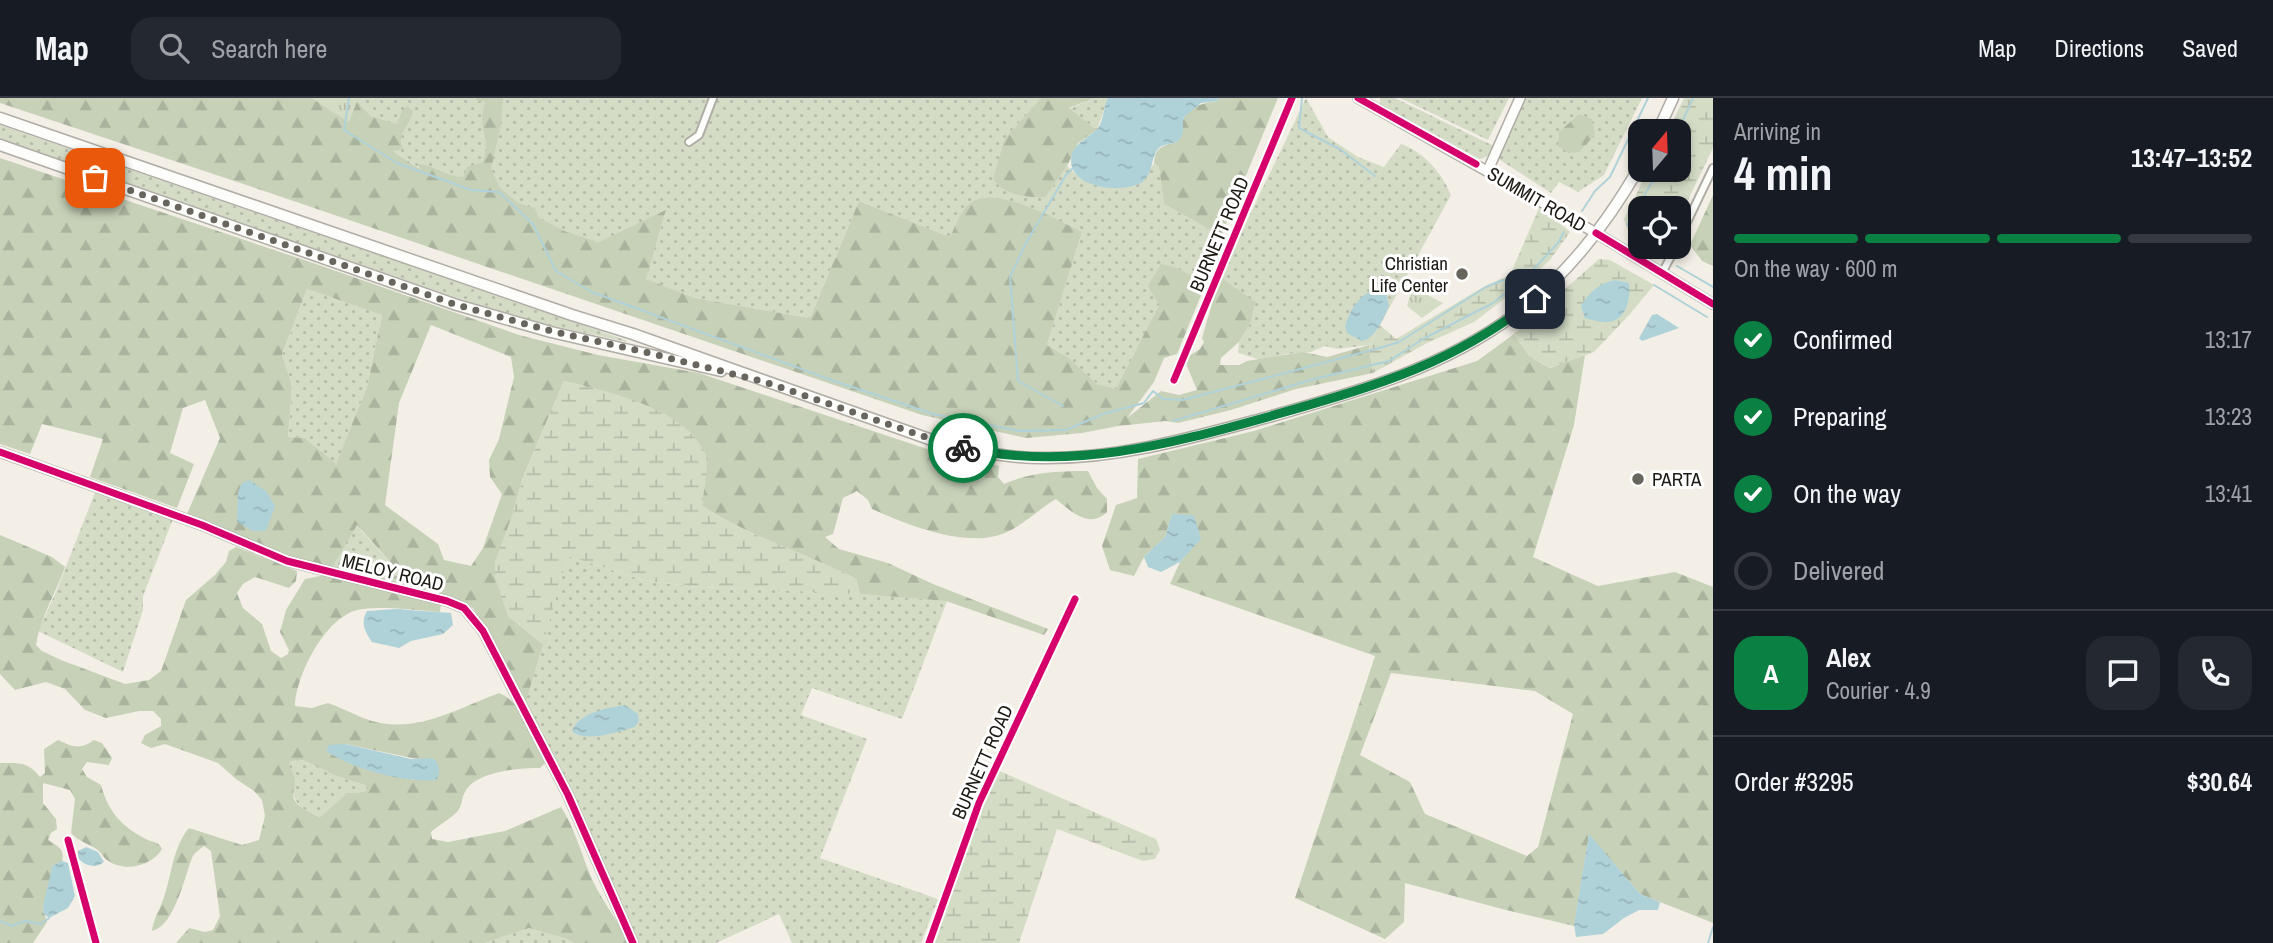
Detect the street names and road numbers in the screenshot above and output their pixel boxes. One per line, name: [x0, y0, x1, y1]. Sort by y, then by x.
street label: SUMMIT ROAD: [1483, 160, 1591, 238]
street label: BURNETT ROAD: [1183, 172, 1255, 296]
street label: MELOY ROAD: [340, 547, 446, 597]
street label: BURNETT ROAD: [945, 701, 1019, 823]

